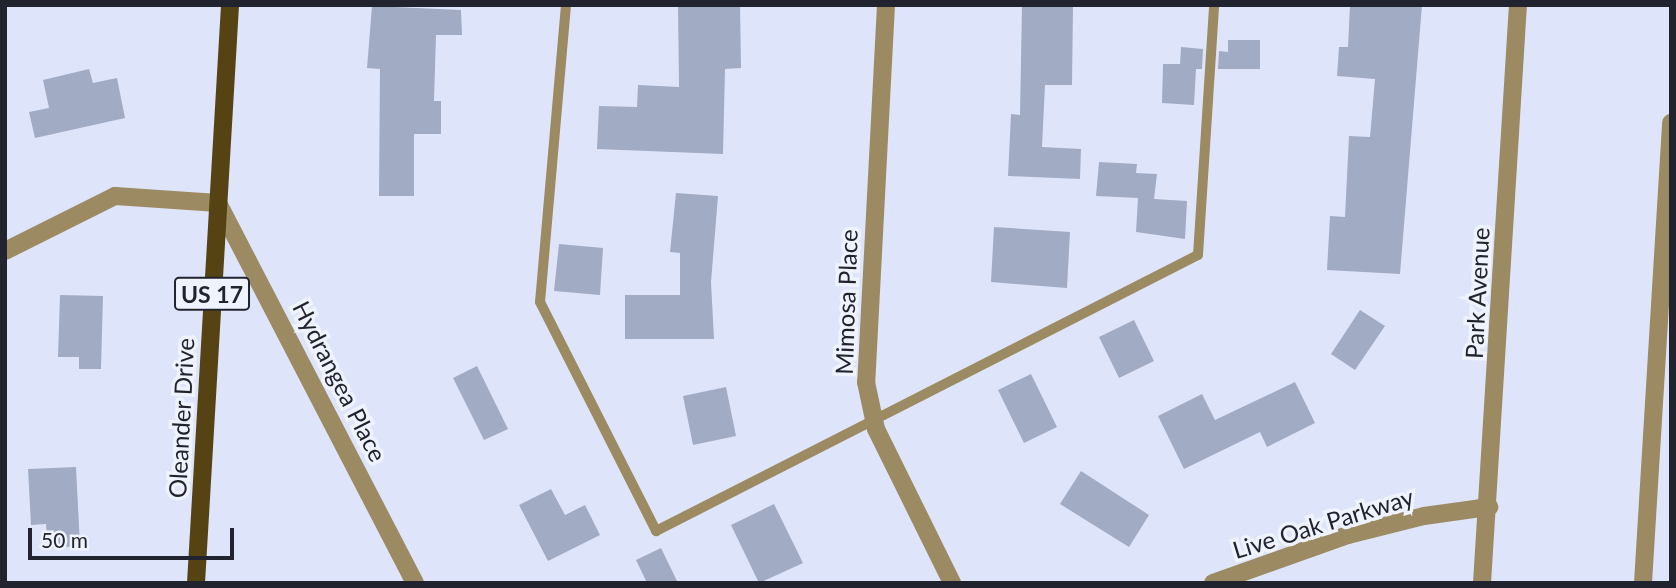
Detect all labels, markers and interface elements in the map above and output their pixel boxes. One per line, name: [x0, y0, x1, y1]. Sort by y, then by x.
street label: Park Avenue: [1459, 226, 1495, 360]
street label: Mimosa Place: [829, 229, 863, 375]
road number: US 17: [174, 274, 250, 314]
street label: Hydrangea Place: [287, 296, 393, 466]
street label: Oleander Drive: [162, 337, 200, 499]
street label: Live Oak Parkway: [1229, 482, 1417, 564]
scale bar: [32, 514, 238, 558]
text: 50 m: [41, 527, 88, 552]

